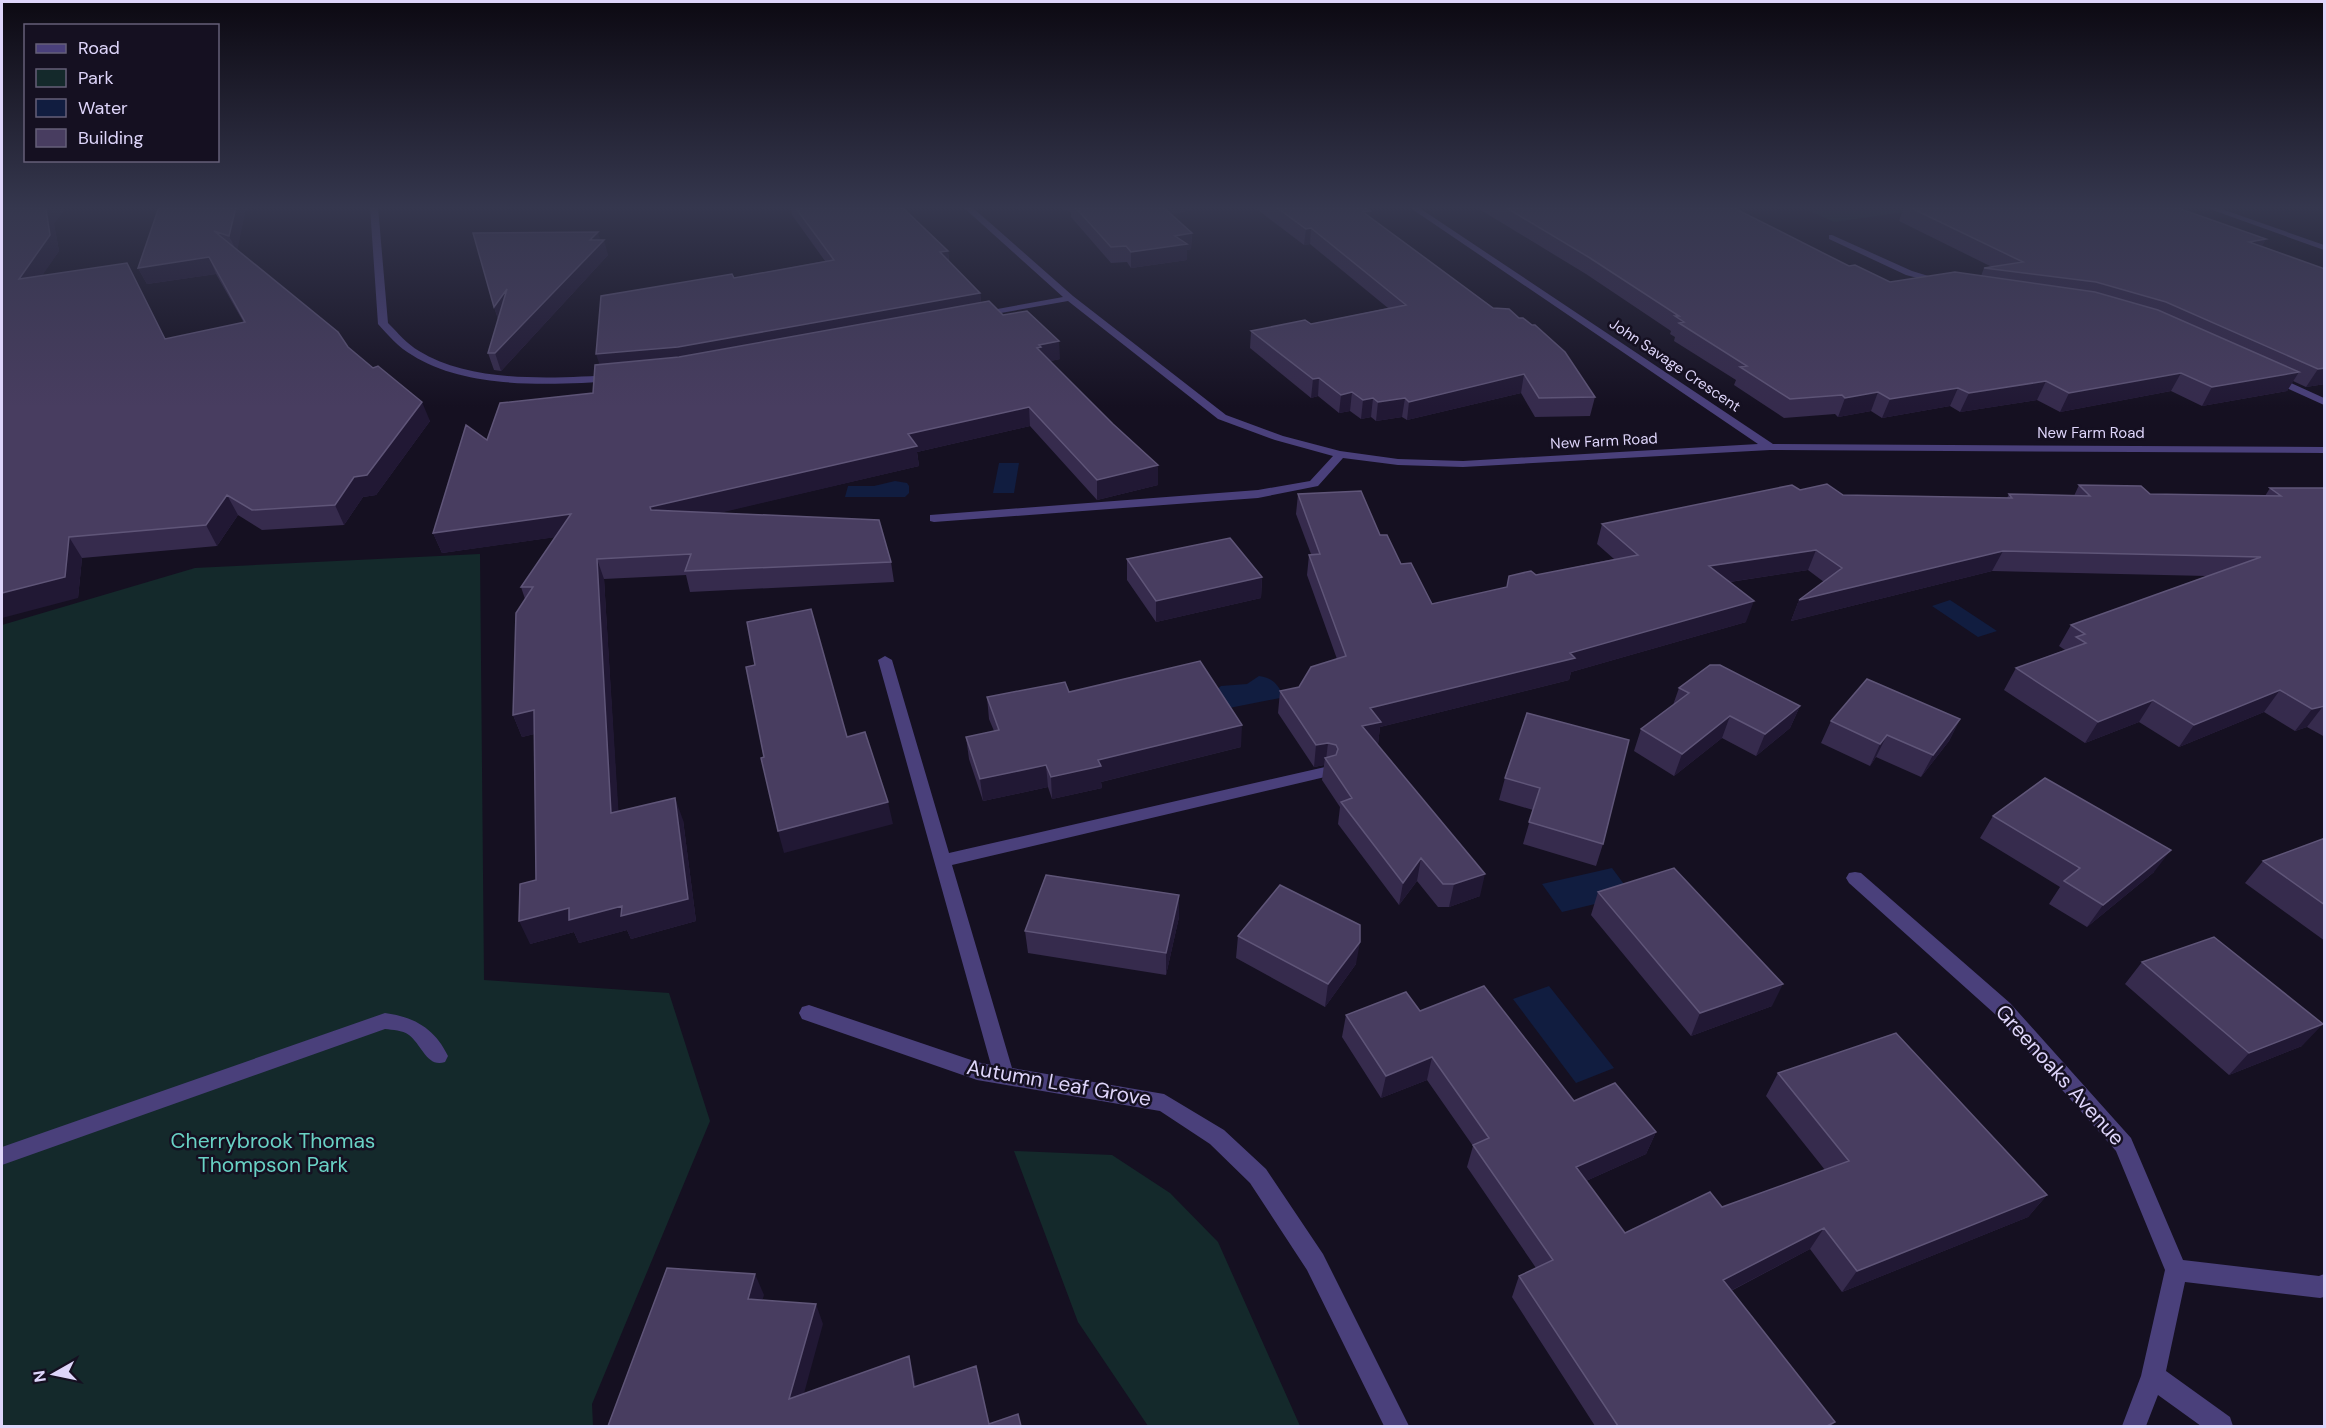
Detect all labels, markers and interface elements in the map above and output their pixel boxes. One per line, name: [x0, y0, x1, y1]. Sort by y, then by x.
legend: [24, 24, 219, 162]
text: Road: [78, 36, 120, 60]
text: Park: [78, 66, 114, 90]
text: Water: [78, 96, 128, 120]
text: Building: [78, 126, 143, 150]
street label: John Savage Crescent: [1606, 314, 1745, 416]
street label: New Farm Road: [2037, 423, 2145, 443]
street label: New Farm Road: [1550, 428, 1658, 454]
street label: Greenoaks Avenue: [1989, 999, 2131, 1151]
street label: Autumn Leaf Grove: [965, 1053, 1153, 1113]
park label: Cherrybrook Thomas Thompson Park: [171, 1127, 375, 1179]
north arrow: [24, 1344, 84, 1404]
text: N: [28, 1369, 51, 1384]

